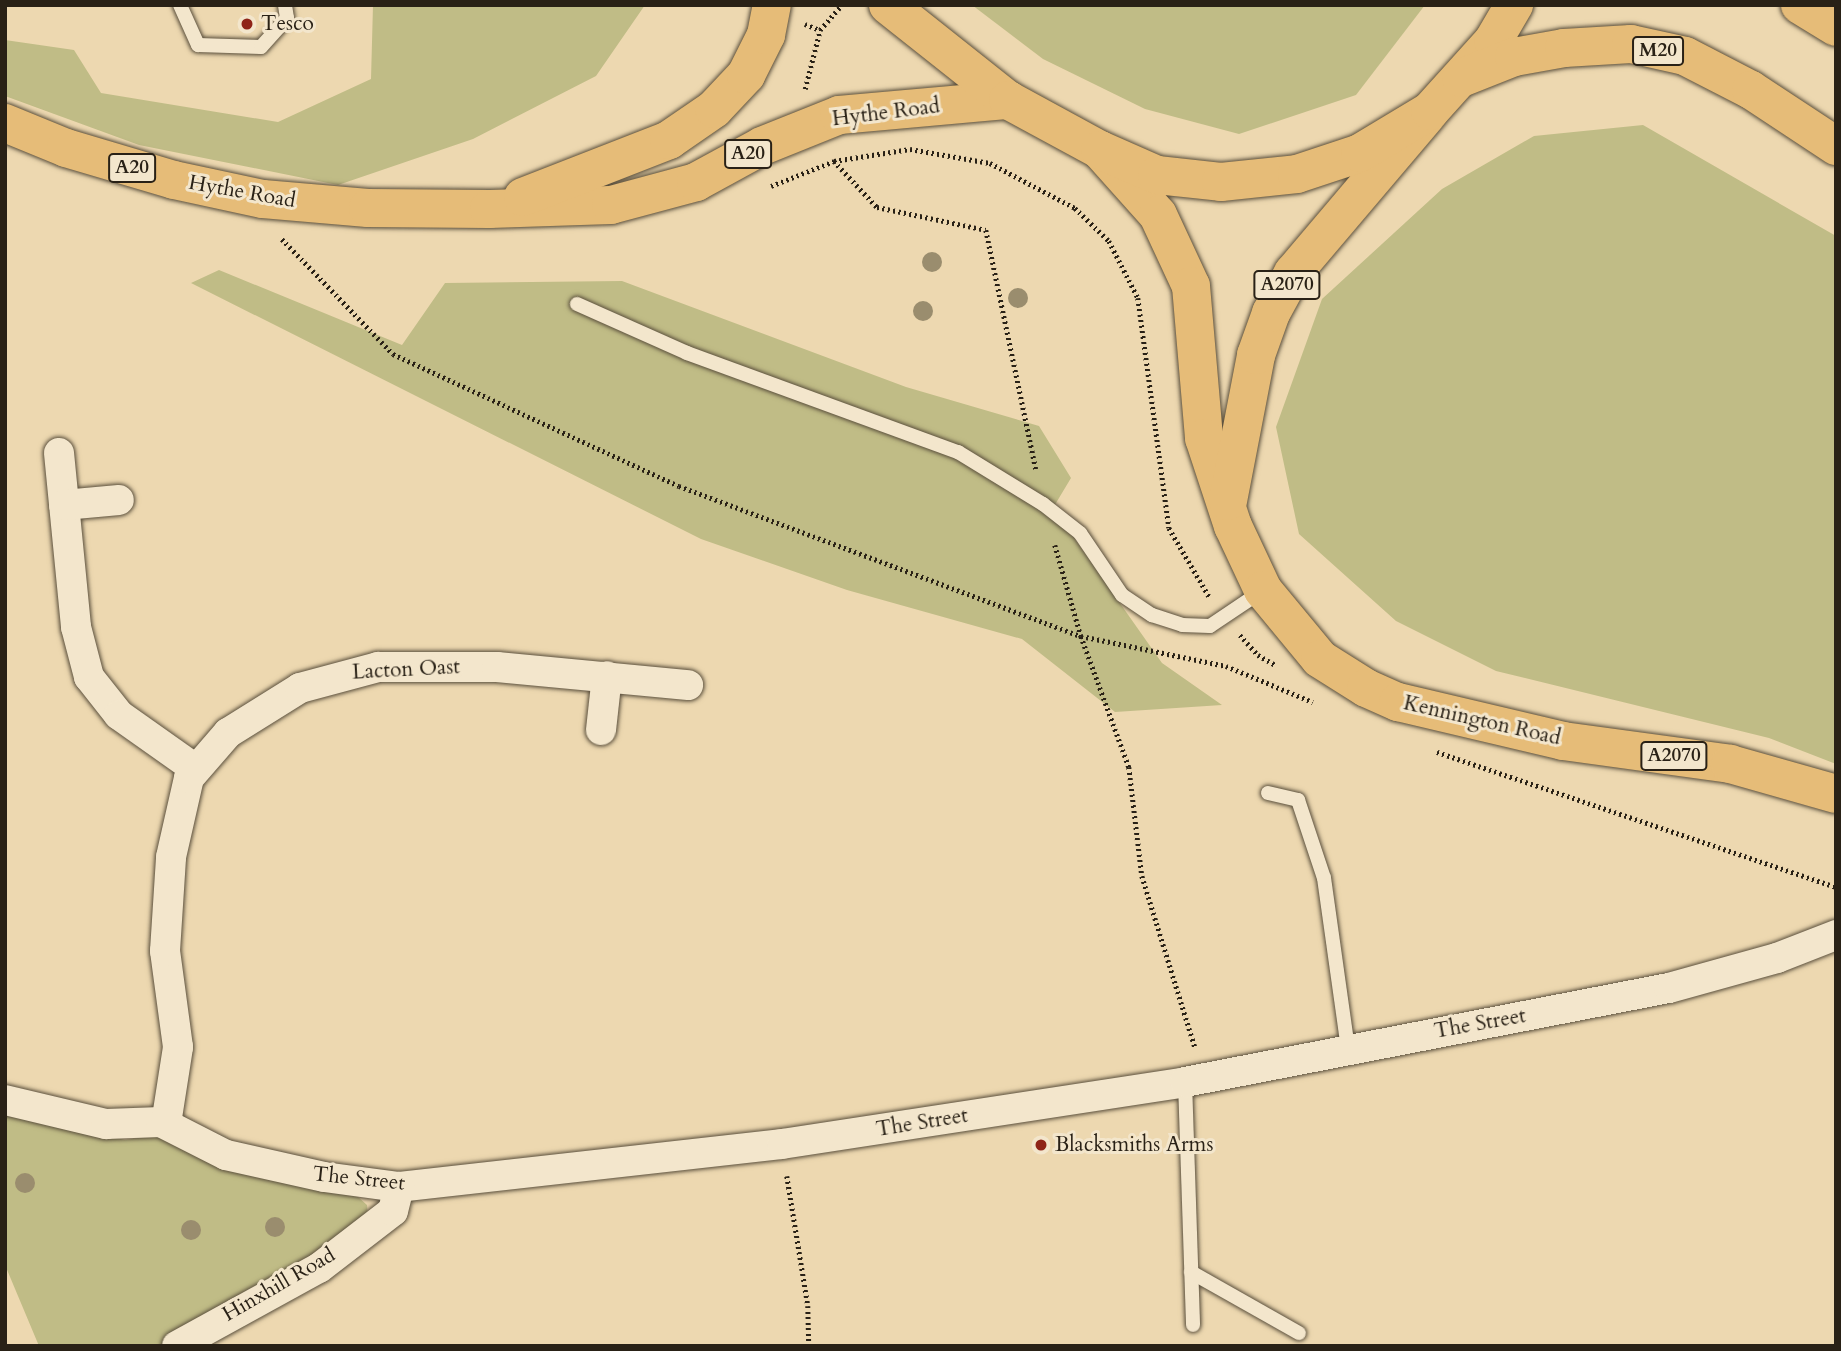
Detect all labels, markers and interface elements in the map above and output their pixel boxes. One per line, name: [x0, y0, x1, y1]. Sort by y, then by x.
place label: Tesco: [261, 11, 314, 37]
marker: Tesco: [239, 16, 255, 32]
road number: M20: [1632, 36, 1684, 66]
street label: Hythe Road: [831, 94, 941, 132]
road number: A20: [724, 138, 772, 170]
road number: A20: [108, 152, 156, 184]
street label: Hythe Road: [187, 170, 297, 214]
road number: A2070: [1252, 270, 1322, 300]
street label: Lacton Oast: [352, 655, 460, 685]
street label: Kennington Road: [1401, 691, 1563, 751]
road number: A2070: [1639, 740, 1709, 772]
street label: The Street: [1432, 1004, 1528, 1044]
street label: The Street: [874, 1103, 970, 1143]
place label: Blacksmiths Arms: [1055, 1132, 1213, 1158]
marker: Blacksmiths Arms: [1033, 1137, 1049, 1153]
street label: The Street: [312, 1162, 406, 1196]
street label: Hinxhill Road: [218, 1243, 340, 1327]

